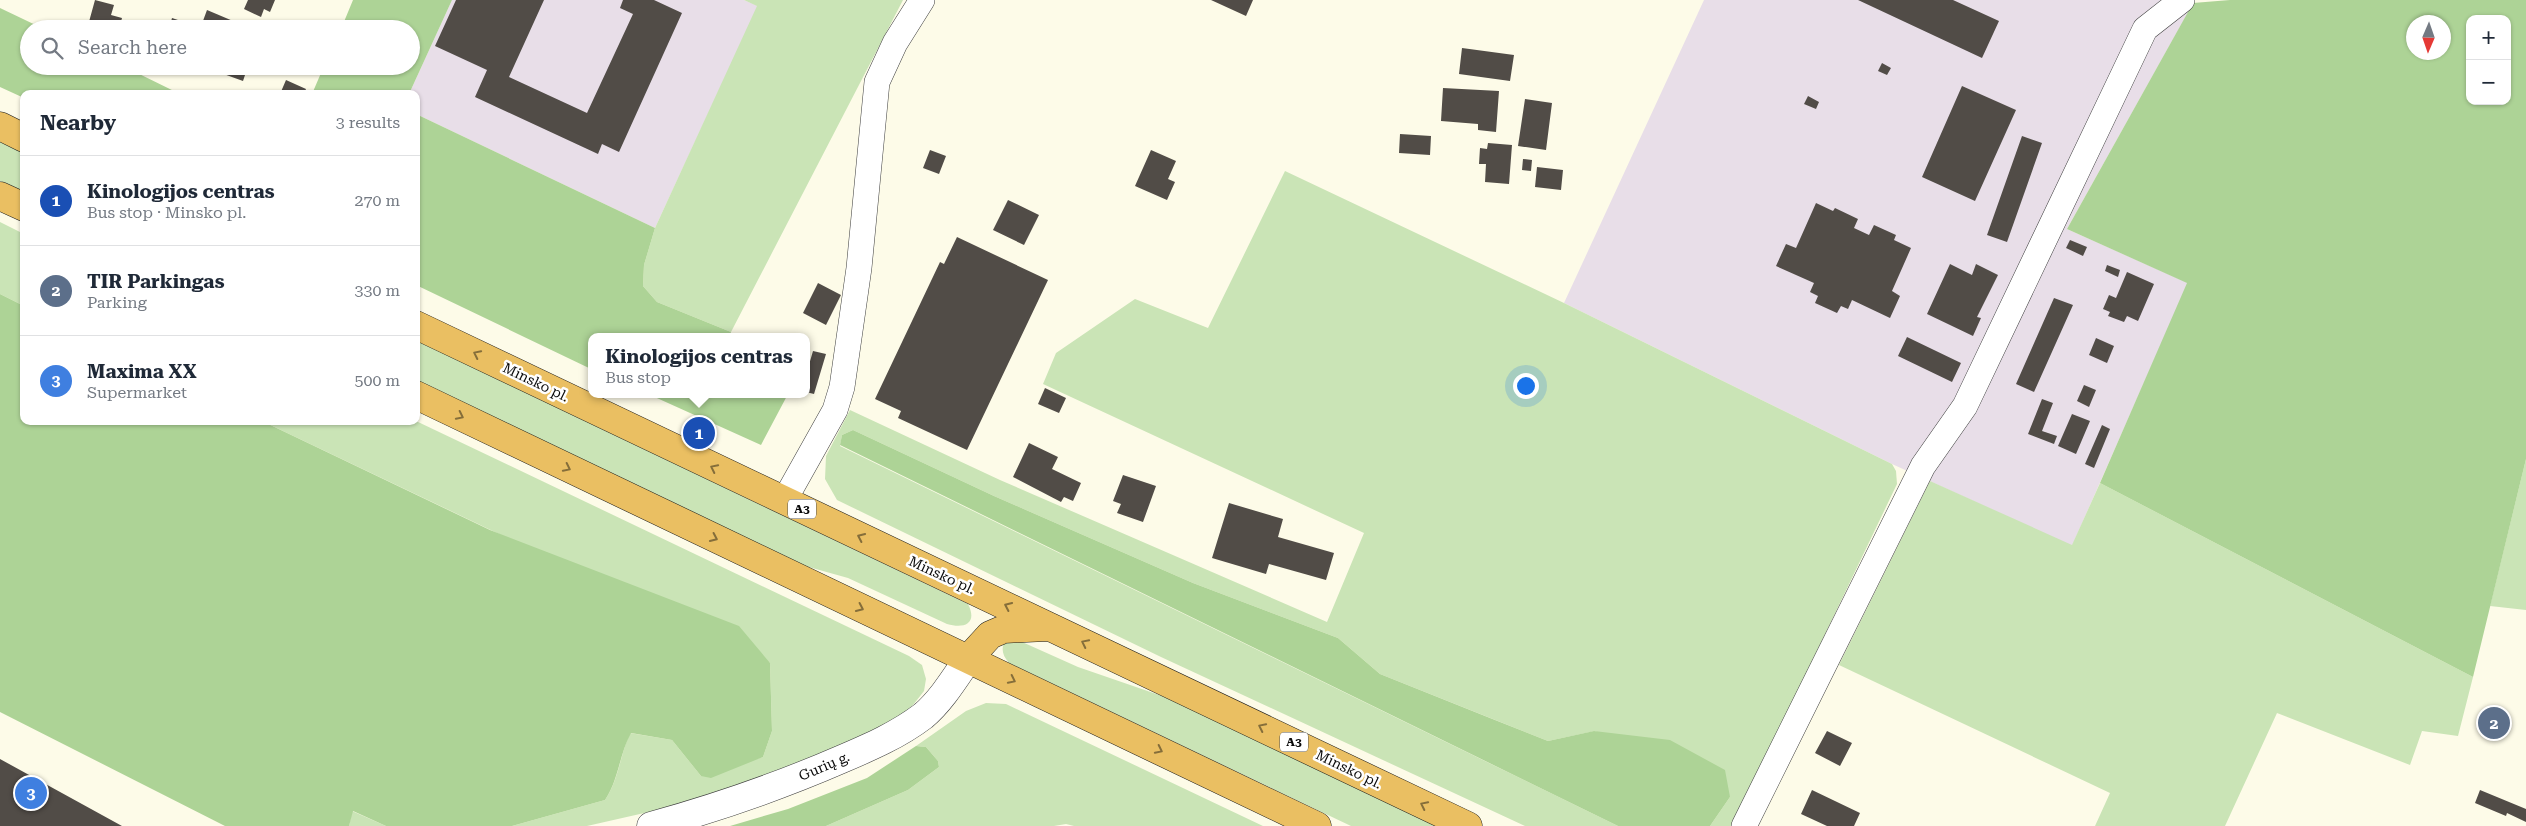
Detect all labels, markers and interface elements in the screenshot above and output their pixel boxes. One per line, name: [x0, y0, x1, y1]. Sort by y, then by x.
north arrow: [2406, 15, 2451, 60]
map controls: [2466, 15, 2511, 105]
button: +: [2466, 15, 2511, 60]
search box: [20, 20, 420, 75]
icon: search: [38, 34, 66, 62]
text: Search here: [78, 36, 187, 59]
button: −: [2466, 60, 2511, 105]
text: Nearby: [40, 111, 116, 135]
text: 3 results: [336, 113, 400, 132]
text: Kinologijos centras: [87, 180, 275, 203]
text: 1: [52, 191, 60, 210]
text: 270 m: [354, 191, 400, 210]
text: Bus stop · Minsko pl.: [87, 203, 246, 222]
text: TIR Parkingas: [87, 270, 224, 293]
text: 2: [52, 281, 60, 300]
text: 330 m: [354, 281, 400, 300]
text: Parking: [87, 293, 147, 312]
popup: [588, 333, 810, 398]
text: Kinologijos centras: [605, 345, 793, 368]
one-way arrow: [473, 350, 482, 360]
street label: Minsko pl.: [501, 359, 571, 405]
text: Maxima XX: [87, 360, 197, 383]
text: Bus stop: [605, 368, 671, 387]
text: 3: [52, 371, 60, 390]
text: 500 m: [354, 371, 400, 390]
your location: [1513, 373, 1539, 399]
text: Supermarket: [87, 383, 187, 402]
one-way arrow: [455, 410, 464, 420]
pin: 1: [683, 414, 715, 452]
one-way arrow: [562, 462, 571, 472]
one-way arrow: [710, 463, 719, 474]
road number: A3: [788, 499, 816, 518]
one-way arrow: [709, 532, 718, 543]
one-way arrow: [857, 533, 866, 543]
street label: Minsko pl.: [906, 553, 978, 597]
one-way arrow: [855, 602, 864, 612]
one-way arrow: [1004, 602, 1013, 612]
one-way arrow: [1082, 639, 1091, 649]
one-way arrow: [1007, 674, 1016, 685]
pin: 2: [2478, 704, 2510, 742]
one-way arrow: [1258, 723, 1267, 733]
road number: A3: [1280, 732, 1308, 752]
one-way arrow: [1154, 744, 1163, 755]
street label: Minsko pl.: [1314, 746, 1384, 792]
street label: Gurių g.: [796, 748, 852, 784]
pin: 3: [15, 774, 47, 812]
one-way arrow: [1421, 801, 1430, 811]

